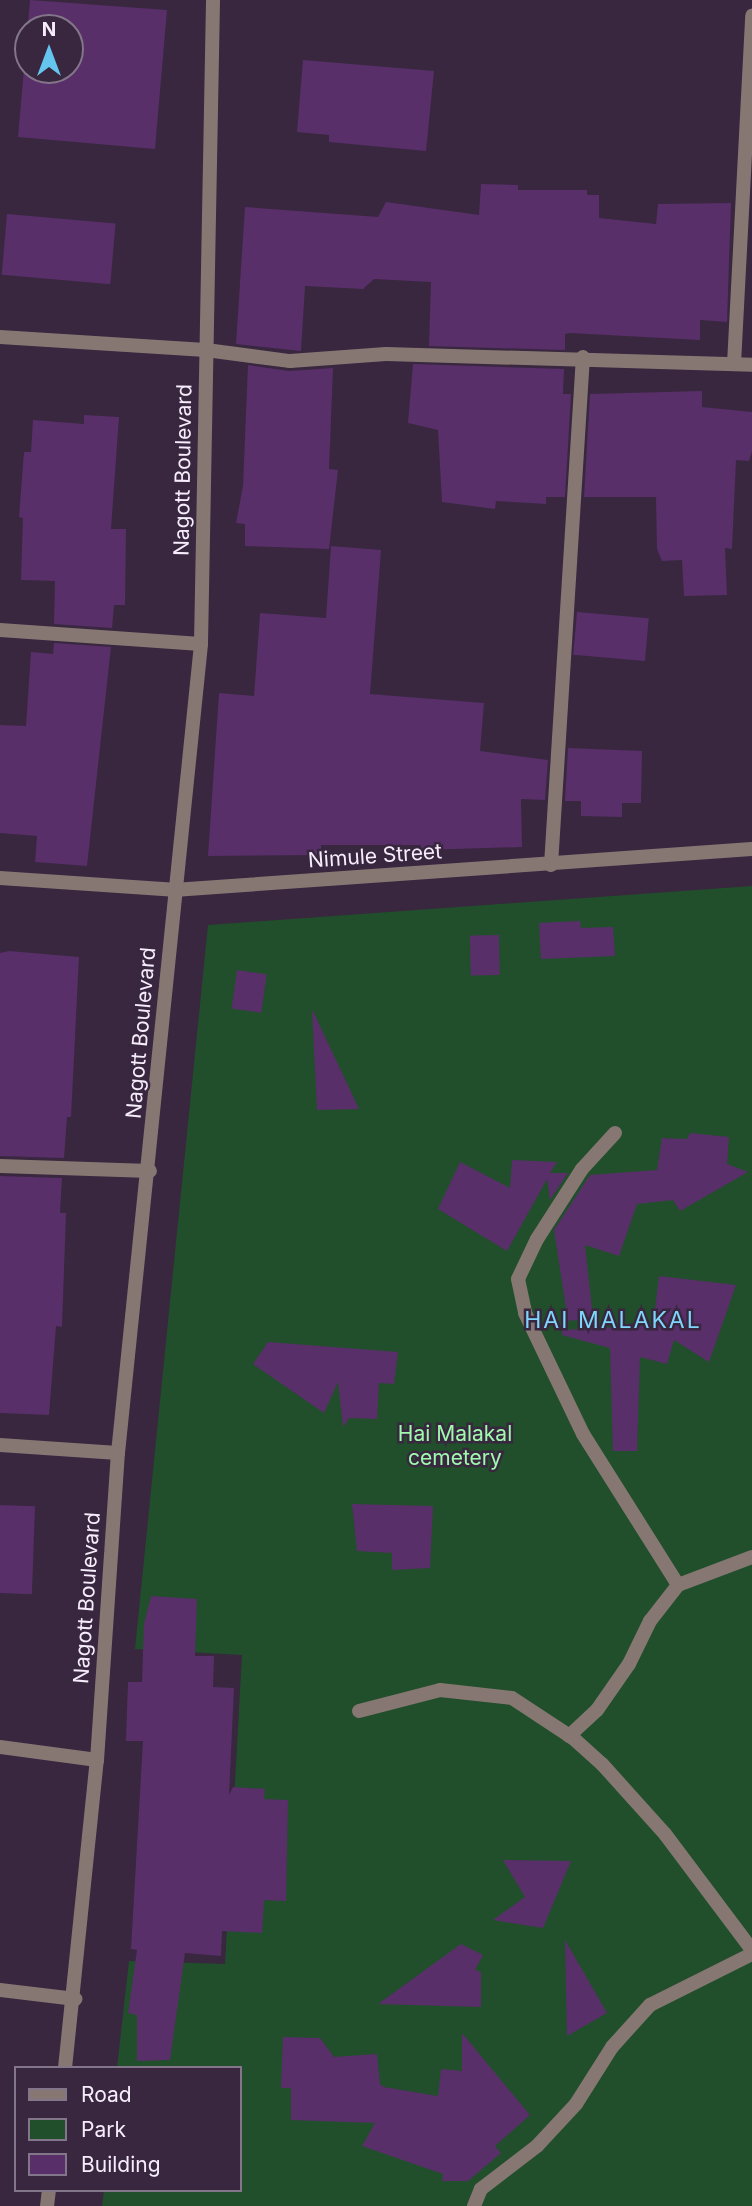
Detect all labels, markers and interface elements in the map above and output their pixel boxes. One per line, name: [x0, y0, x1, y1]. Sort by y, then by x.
north arrow: [14, 14, 84, 84]
text: N: [42, 18, 56, 41]
street label: Nagott Boulevard: [169, 384, 197, 556]
street label: Nimule Street: [307, 839, 443, 873]
street label: Nagott Boulevard: [121, 946, 161, 1120]
district label: HAI MALAKAL: [526, 1306, 700, 1334]
park label: Hai Malakal cemetery: [398, 1421, 512, 1471]
street label: Nagott Boulevard: [68, 1511, 106, 1685]
legend: [14, 2066, 242, 2192]
text: Road: [81, 2082, 132, 2107]
text: Park: [81, 2117, 126, 2142]
text: Building: [81, 2152, 161, 2177]

